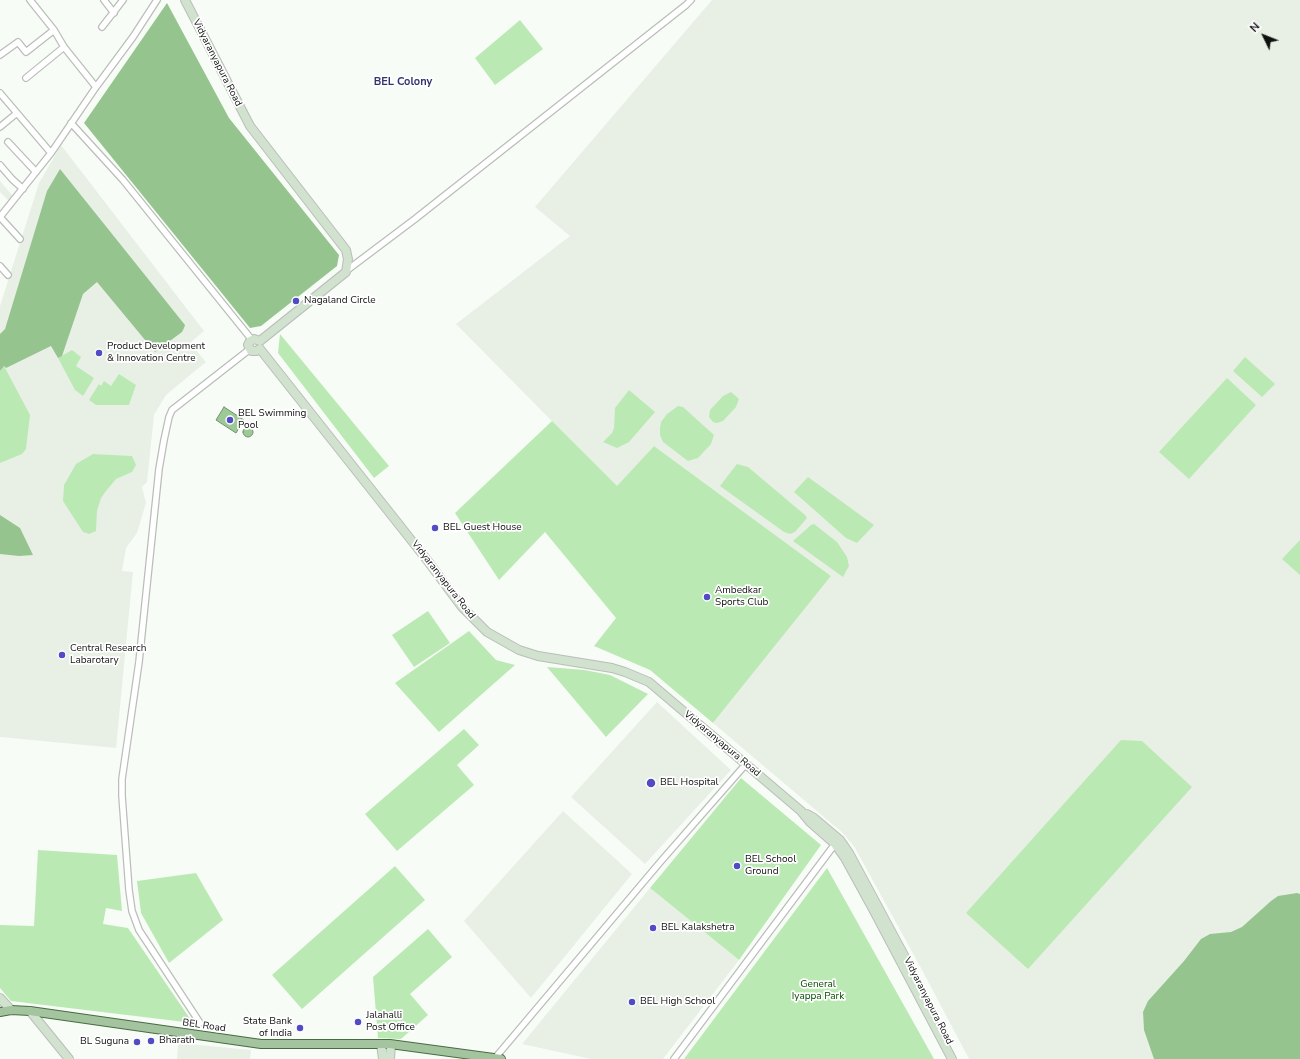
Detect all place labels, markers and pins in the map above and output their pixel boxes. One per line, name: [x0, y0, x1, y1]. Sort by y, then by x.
place label: Nagaland Circle: [304, 295, 376, 307]
marker: Nagaland Circle: [291, 296, 301, 306]
place label: Product Development & Innovation Centre: [107, 341, 205, 364]
marker: Product Development & Innovation Centre: [94, 348, 104, 358]
place label: BEL Swimming Pool: [238, 408, 306, 432]
marker: BEL Swimming Pool: [225, 415, 235, 425]
place label: BEL Guest House: [443, 522, 522, 534]
marker: BEL Guest House: [430, 523, 440, 533]
place label: Ambedkar Sports Club: [715, 585, 768, 608]
marker: Ambedkar Sports Club: [702, 592, 712, 602]
place label: Central Research Labarotary: [70, 643, 146, 666]
marker: Central Research Labarotary: [57, 650, 67, 660]
marker: BEL Hospital: [645, 777, 657, 789]
place label: BEL Hospital: [660, 777, 718, 789]
place label: BEL School Ground: [745, 854, 796, 878]
marker: BEL School Ground: [732, 861, 742, 871]
place label: BEL Kalakshetra: [661, 922, 734, 934]
marker: BEL Kalakshetra: [648, 923, 658, 933]
place label: BEL High School: [640, 996, 715, 1008]
marker: BEL High School: [627, 997, 637, 1007]
place label: Jalahalli Post Office: [366, 1010, 415, 1034]
place label: State Bank of India: [243, 1016, 292, 1040]
marker: Jalahalli Post Office: [353, 1017, 363, 1027]
marker: State Bank of India: [295, 1023, 305, 1033]
place label: Bharath: [159, 1035, 195, 1047]
place label: BL Suguna: [80, 1036, 129, 1048]
marker: Bharath: [146, 1036, 156, 1046]
marker: BL Suguna: [132, 1037, 142, 1047]

